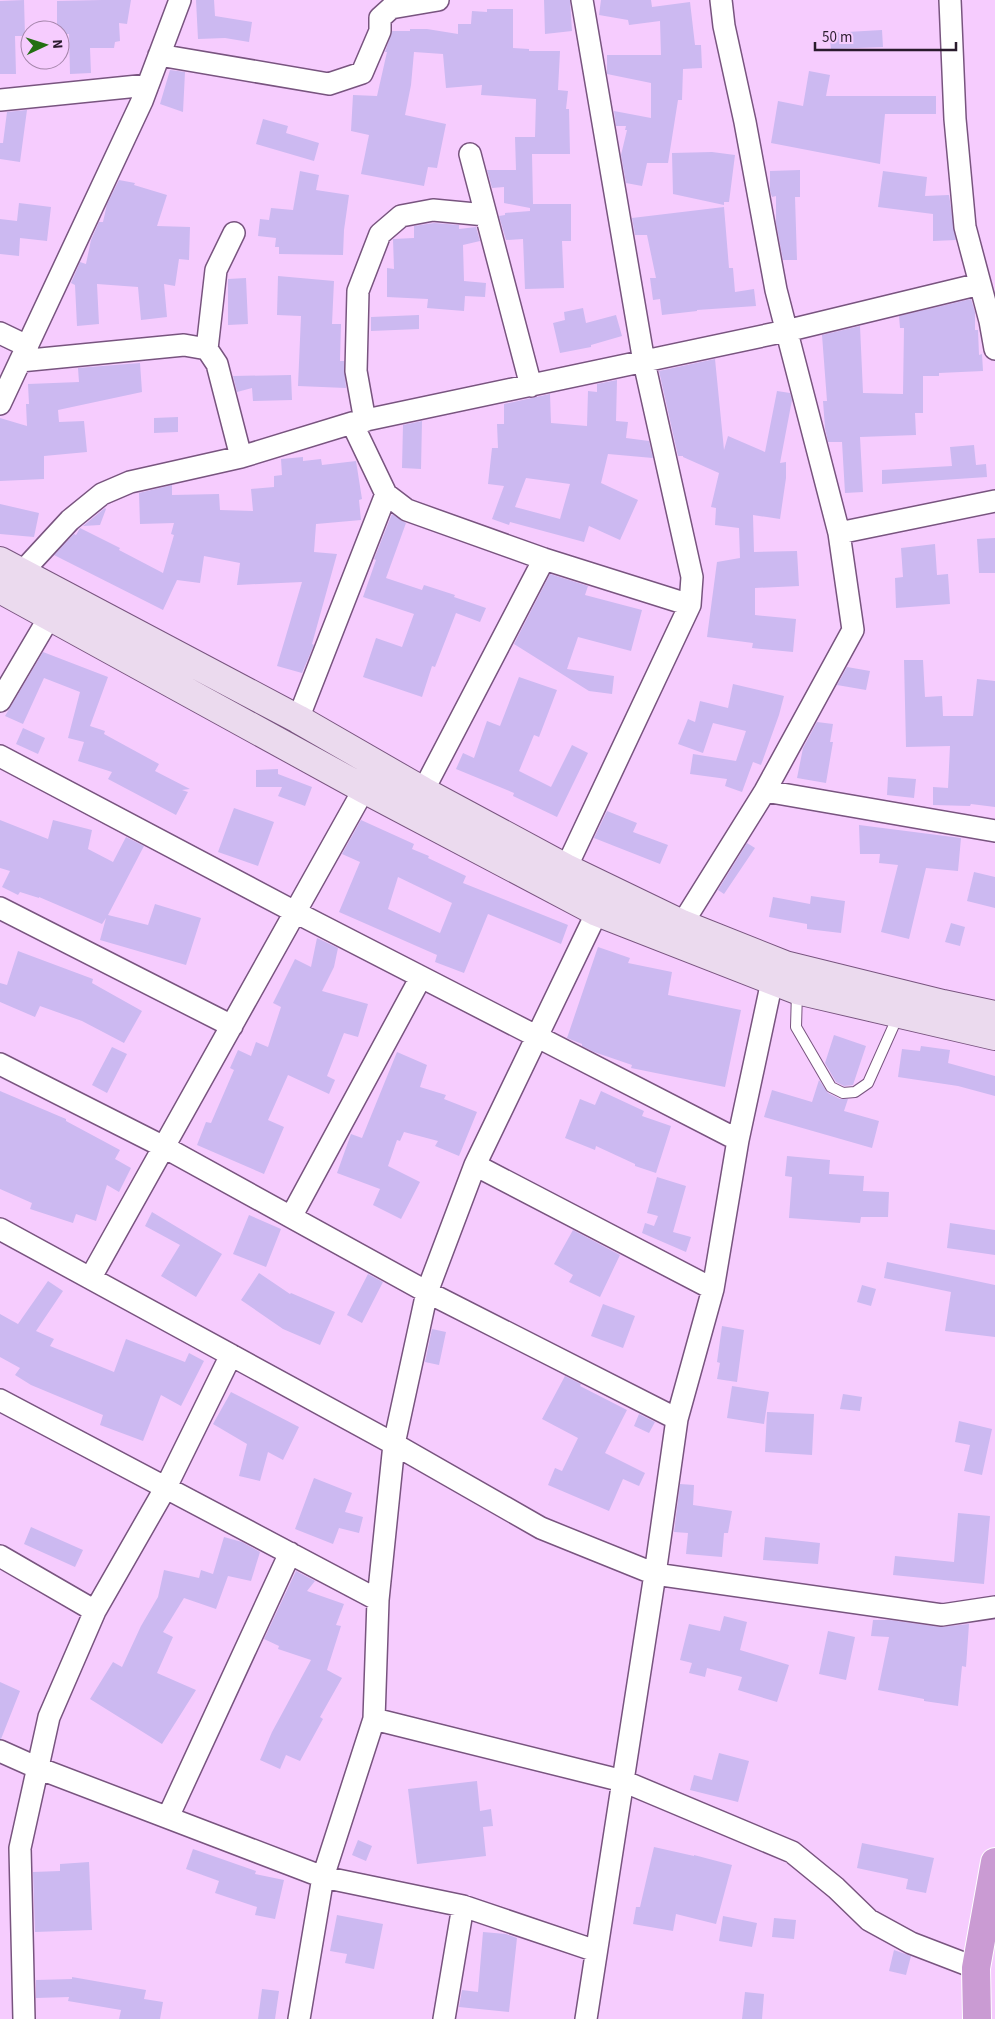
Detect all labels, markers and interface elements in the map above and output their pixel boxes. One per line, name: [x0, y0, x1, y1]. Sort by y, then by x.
north arrow: [20, 20, 70, 70]
scale bar: [815, 20, 956, 52]
text: 50 m: [822, 27, 852, 48]
text: N: [47, 39, 67, 50]

